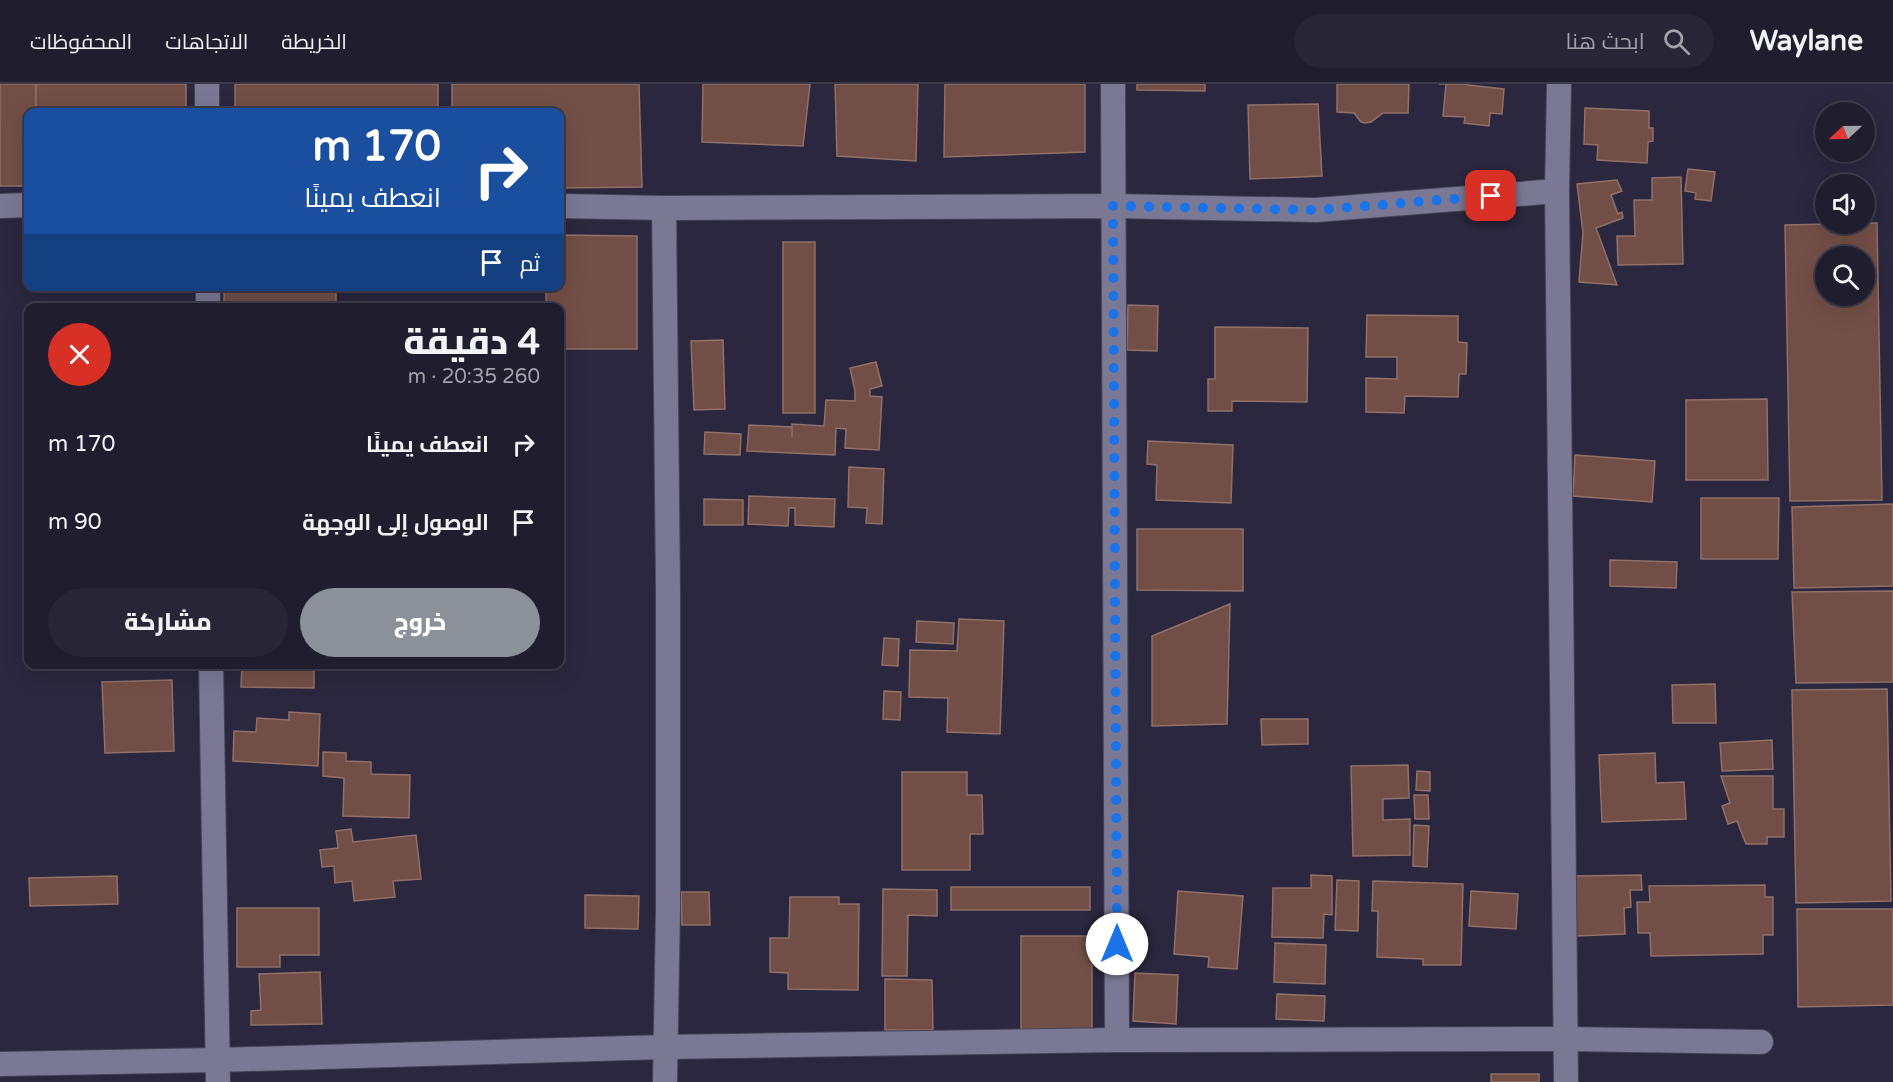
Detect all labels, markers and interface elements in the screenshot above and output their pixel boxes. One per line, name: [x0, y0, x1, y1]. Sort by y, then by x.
search box: [1294, 14, 1714, 68]
text: Waylane: [1750, 24, 1863, 58]
icon: search: [1660, 25, 1693, 58]
text: ابحث هنا: [1565, 29, 1645, 55]
text: المحفوظات: [30, 30, 132, 55]
text: الاتجاهات: [165, 30, 248, 55]
text: الخريطة: [281, 30, 347, 55]
north arrow: [1815, 102, 1875, 162]
map controls: [1815, 102, 1875, 306]
text: 170 m: [312, 121, 441, 172]
icon: right: [462, 132, 540, 210]
pin: [1465, 170, 1516, 221]
button: sound: [1815, 174, 1875, 234]
icon: arrive: [1474, 179, 1507, 212]
text: انعطف يمينًا: [304, 182, 441, 215]
icon: arrive: [475, 246, 508, 279]
button: search: [1815, 246, 1875, 306]
text: ثم: [520, 251, 540, 277]
text: 4 دقيقة: [403, 321, 540, 364]
button: close: [48, 323, 111, 386]
text: 260 m · 20:35: [408, 365, 540, 389]
icon: right: [507, 428, 540, 461]
text: 170 m: [48, 431, 115, 457]
text: انعطف يمينًا: [366, 432, 489, 458]
icon: arrive: [507, 506, 540, 539]
text: 90 m: [48, 509, 102, 535]
text: الوصول إلى الوجهة: [302, 510, 489, 536]
button: مشاركة: [48, 588, 288, 657]
button: خروج: [300, 588, 540, 657]
position arrow: [1085, 912, 1149, 976]

